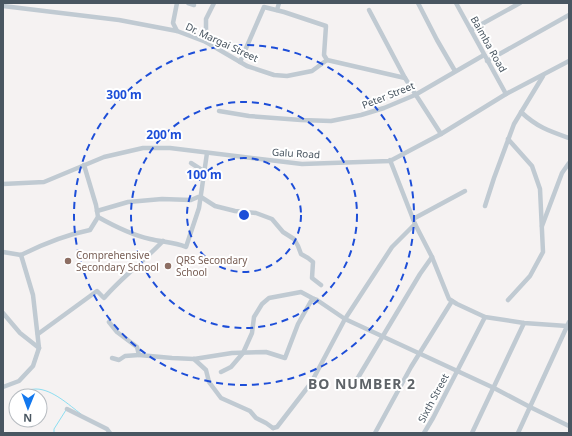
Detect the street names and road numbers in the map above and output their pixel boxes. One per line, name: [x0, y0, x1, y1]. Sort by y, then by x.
street label: Baimba Road: [468, 13, 510, 75]
street label: Dr. Margai Street: [183, 19, 261, 65]
street label: Peter Street: [360, 78, 417, 112]
street label: Galu Road: [272, 145, 320, 161]
street label: Sixth Street: [414, 371, 452, 425]

